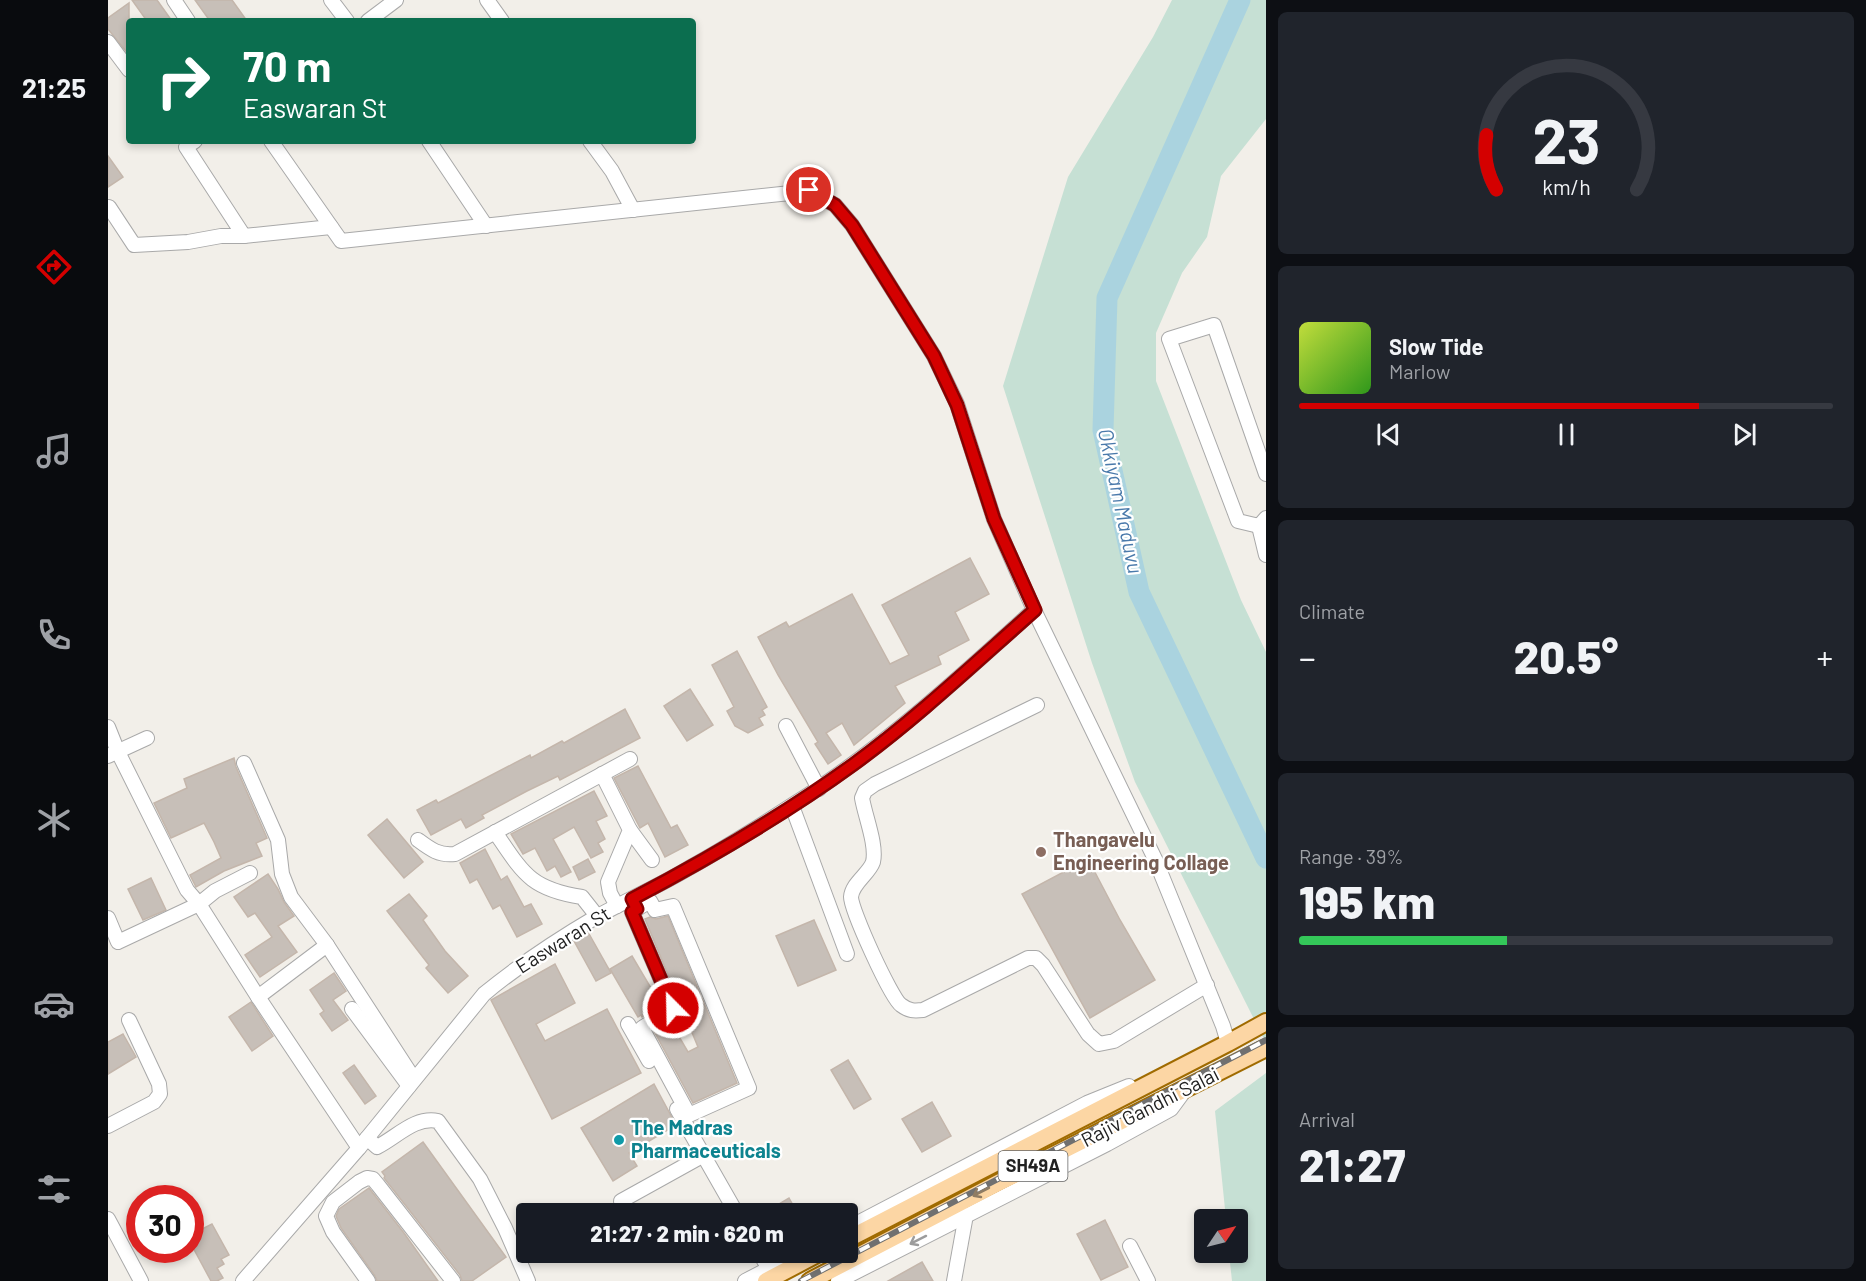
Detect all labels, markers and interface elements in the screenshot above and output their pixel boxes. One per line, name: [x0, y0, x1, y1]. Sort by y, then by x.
text: 70 m: [243, 40, 331, 90]
icon: right: [144, 42, 222, 120]
text: 21:25: [22, 71, 86, 103]
text: Easwaran St: [243, 91, 387, 123]
text: 23: [1532, 102, 1600, 176]
pin: [783, 164, 834, 215]
icon: arrive: [792, 173, 825, 206]
text: km/h: [1542, 174, 1590, 199]
icon: directions: [33, 246, 75, 288]
text: Slow Tide: [1389, 333, 1484, 359]
text: Marlow: [1389, 359, 1450, 383]
icon: previous: [1372, 418, 1405, 451]
icon: pause: [1550, 418, 1583, 451]
icon: next: [1728, 418, 1761, 451]
water label: Okkiyam Maduvu: [1094, 426, 1149, 576]
icon: music: [33, 430, 75, 472]
text: Climate: [1299, 599, 1365, 623]
icon: phone: [33, 614, 75, 656]
text: 20.5°: [1514, 629, 1618, 683]
text: −: [1299, 637, 1316, 677]
text: +: [1817, 637, 1833, 677]
icon: climate: [33, 799, 75, 841]
place label: Thangavelu Engineering Collage: [1053, 827, 1229, 874]
text: Range · 39%: [1299, 844, 1403, 868]
marker: Thangavelu Engineering Collage: [1034, 845, 1048, 859]
text: 195 km: [1299, 874, 1435, 928]
street label: Easwaran St: [511, 901, 614, 978]
position arrow: [641, 976, 705, 1040]
icon: car: [33, 983, 75, 1025]
street label: Rajiv Gandhi Salai: [1077, 1061, 1223, 1151]
text: Arrival: [1299, 1107, 1355, 1131]
place label: The Madras Pharmaceuticals: [631, 1115, 781, 1162]
marker: The Madras Pharmaceuticals: [612, 1133, 626, 1147]
text: 21:27: [1299, 1137, 1405, 1191]
road number: SH49A: [998, 1151, 1068, 1181]
icon: filters: [33, 1168, 75, 1210]
speed limit sign: 30: [126, 1185, 204, 1263]
one-way arrow: [972, 1187, 990, 1199]
north arrow: [1194, 1209, 1248, 1263]
map controls: [1194, 1209, 1248, 1263]
text: 21:27 · 2 min · 620 m: [590, 1220, 784, 1246]
one-way arrow: [910, 1234, 927, 1246]

